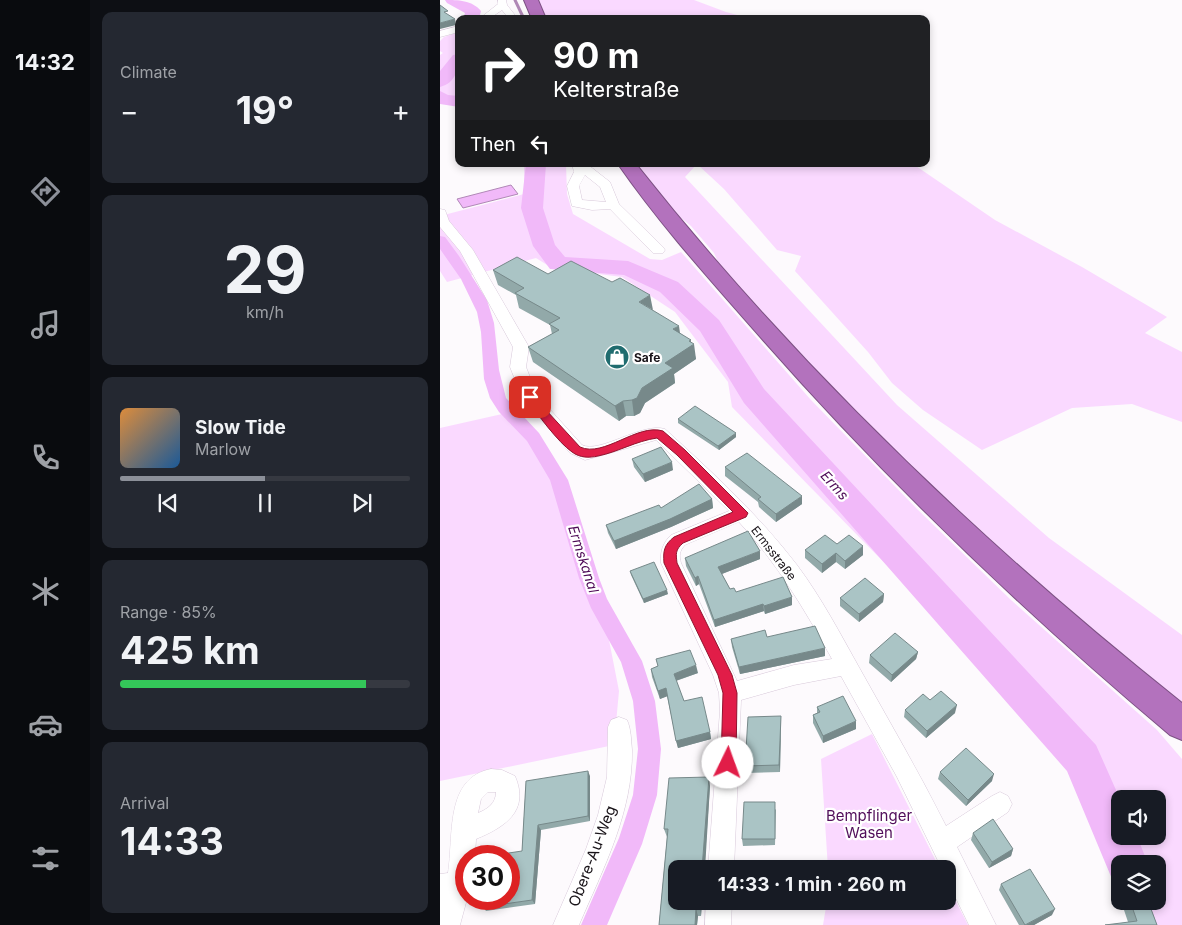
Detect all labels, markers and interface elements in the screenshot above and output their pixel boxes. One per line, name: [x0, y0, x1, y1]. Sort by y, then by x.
text: 90 m: [553, 34, 640, 76]
icon: right: [470, 35, 535, 100]
text: 14:32: [15, 49, 75, 75]
text: Climate: [120, 62, 177, 82]
text: Kelterstraße: [553, 76, 679, 102]
text: 19°: [236, 87, 294, 133]
text: −: [120, 94, 139, 128]
text: +: [391, 94, 410, 128]
icon: left: [526, 130, 554, 158]
text: Then: [470, 133, 516, 156]
icon: directions: [28, 174, 63, 209]
text: 29: [223, 230, 307, 309]
text: km/h: [246, 302, 284, 322]
icon: music: [28, 307, 63, 342]
shop icon: Safe: [604, 344, 630, 370]
place label: Safe: [634, 350, 661, 365]
pin: [509, 376, 551, 418]
icon: arrive: [516, 383, 544, 411]
text: Slow Tide: [195, 416, 286, 439]
text: Marlow: [195, 439, 251, 459]
icon: phone: [28, 440, 63, 475]
water label: Erms: [817, 467, 853, 503]
icon: previous: [154, 489, 182, 517]
icon: pause: [251, 489, 279, 517]
icon: next: [348, 489, 376, 517]
water label: Ermskanal: [565, 523, 603, 595]
street label: Ermsstraße: [748, 523, 800, 583]
icon: climate: [28, 574, 63, 609]
text: Range · 85%: [120, 602, 217, 622]
text: 425 km: [120, 627, 260, 673]
icon: car: [28, 707, 63, 742]
position arrow: [701, 736, 753, 788]
map controls: [1111, 790, 1166, 910]
button: sound: [1111, 790, 1166, 845]
text: Arrival: [120, 793, 169, 813]
street label: Obere-Au-Weg: [564, 803, 620, 909]
park label: Bempflinger Wasen: [826, 806, 912, 842]
text: 14:33: [120, 818, 224, 864]
icon: filters: [28, 841, 63, 876]
speed limit sign: 30: [455, 845, 520, 910]
button: layers: [1111, 855, 1166, 910]
text: 14:33 · 1 min · 260 m: [718, 873, 906, 896]

